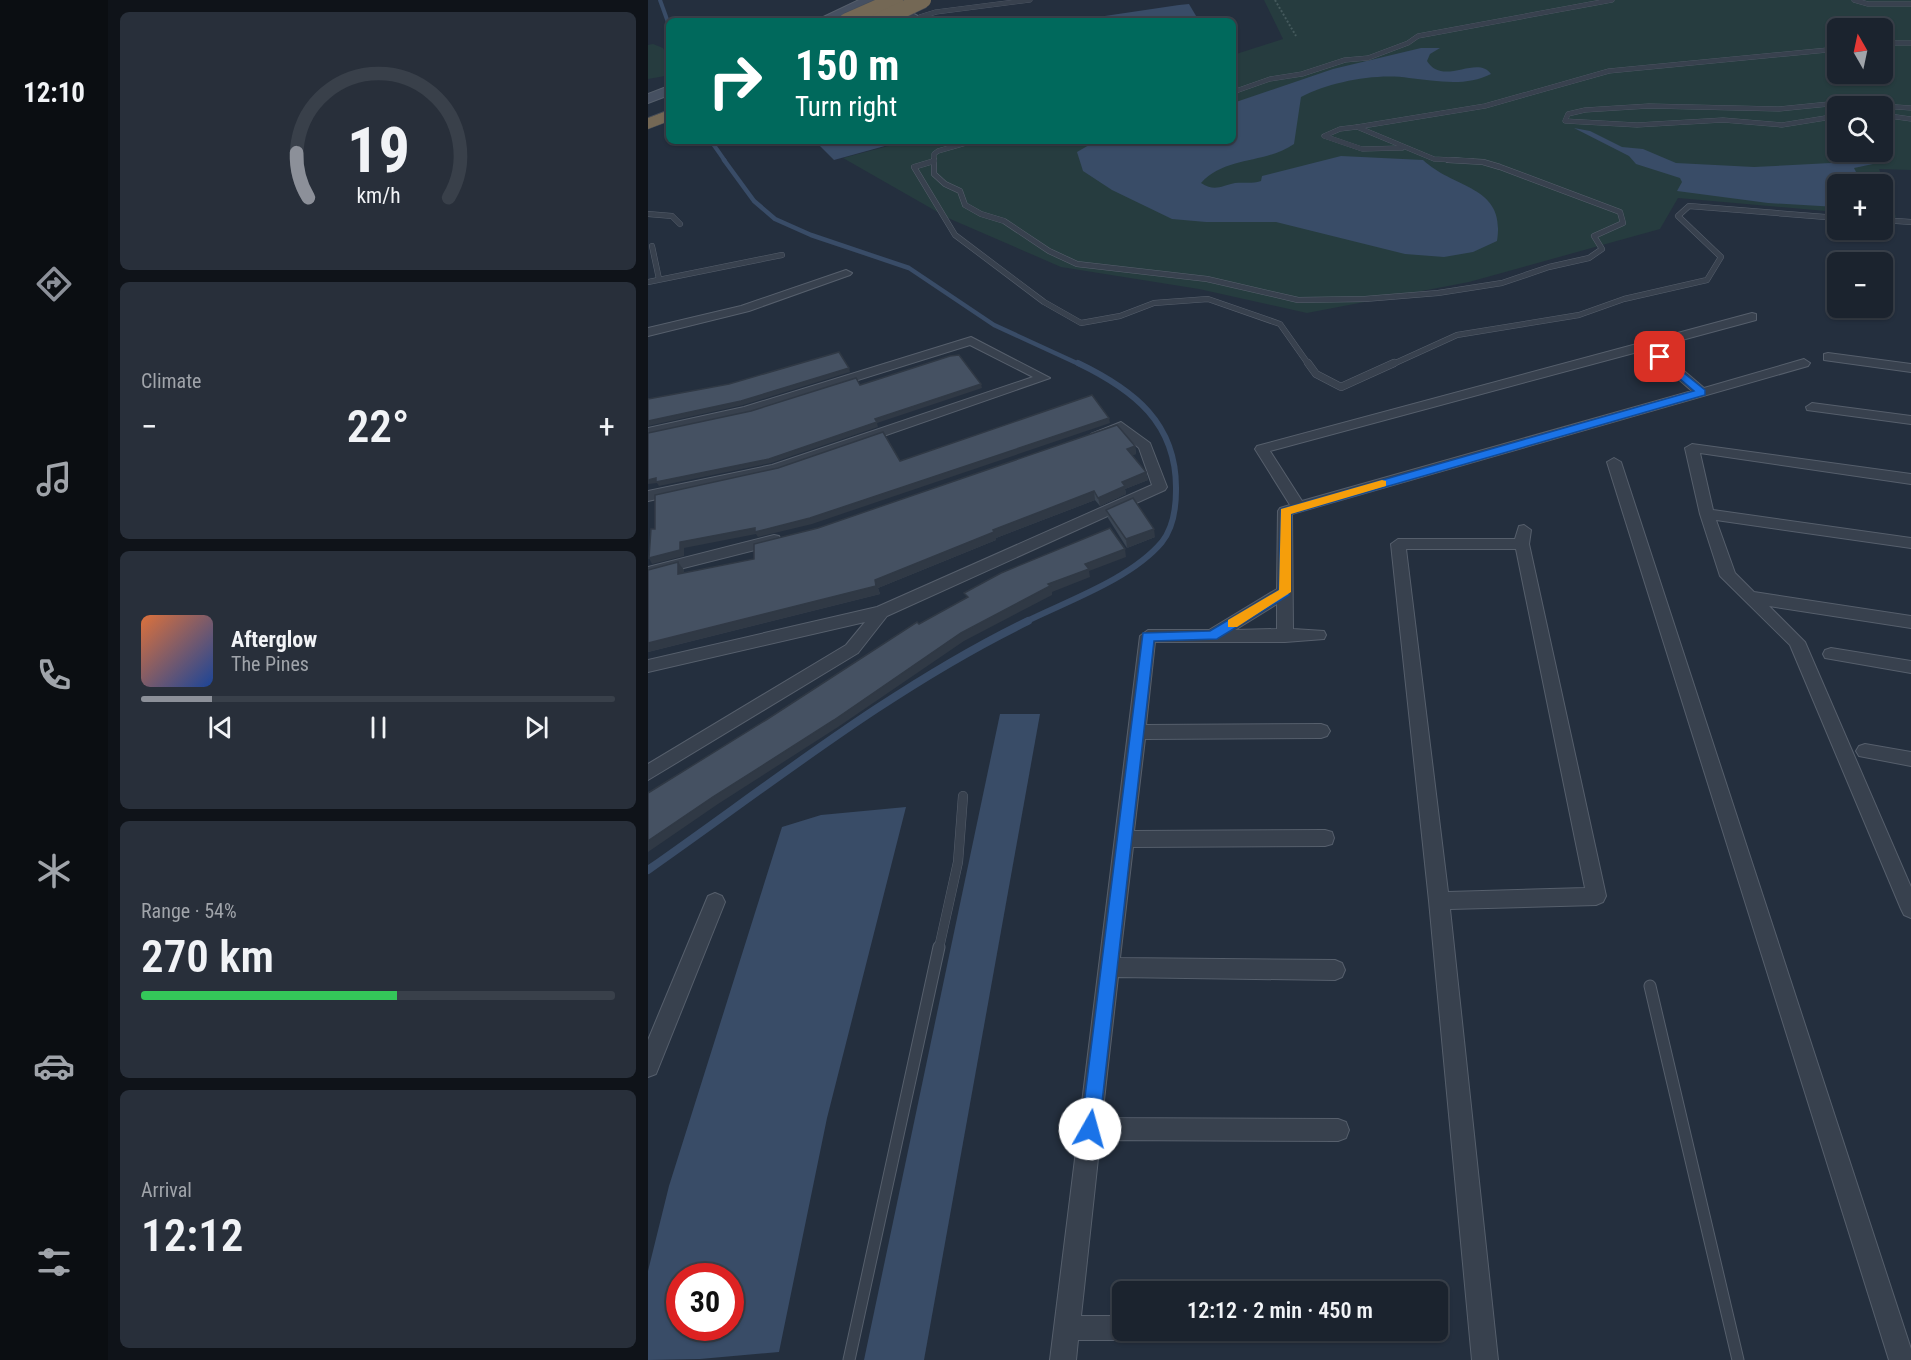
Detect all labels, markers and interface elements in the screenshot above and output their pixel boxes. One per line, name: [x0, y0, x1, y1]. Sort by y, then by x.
north arrow: [1827, 18, 1893, 84]
map controls: [1827, 18, 1893, 318]
text: 150 m: [795, 41, 900, 90]
icon: right: [696, 42, 774, 120]
text: 12:10: [23, 77, 85, 109]
text: Turn right: [795, 91, 897, 123]
button: search: [1827, 96, 1893, 162]
text: 19: [346, 114, 410, 187]
button: +: [1827, 174, 1893, 240]
text: km/h: [356, 183, 400, 208]
button: −: [1827, 252, 1893, 318]
icon: directions: [33, 263, 75, 305]
pin: [1634, 331, 1685, 382]
icon: arrive: [1643, 340, 1676, 373]
text: Climate: [141, 369, 201, 393]
text: 22°: [347, 400, 409, 453]
text: −: [141, 407, 158, 446]
text: +: [599, 407, 615, 446]
icon: music: [33, 458, 75, 500]
text: Afterglow: [231, 627, 317, 652]
text: The Pines: [231, 652, 309, 676]
icon: phone: [33, 654, 75, 696]
icon: previous: [204, 711, 237, 744]
icon: pause: [362, 711, 395, 744]
icon: next: [520, 711, 553, 744]
icon: climate: [33, 850, 75, 892]
text: Range · 54%: [141, 899, 237, 923]
text: 270 km: [141, 930, 274, 983]
icon: car: [33, 1045, 75, 1087]
position arrow: [1058, 1097, 1122, 1161]
text: Arrival: [141, 1178, 192, 1202]
text: 12:12: [141, 1209, 243, 1262]
icon: filters: [33, 1241, 75, 1283]
speed limit sign: 30: [666, 1263, 744, 1341]
text: 12:12 · 2 min · 450 m: [1187, 1298, 1373, 1323]

